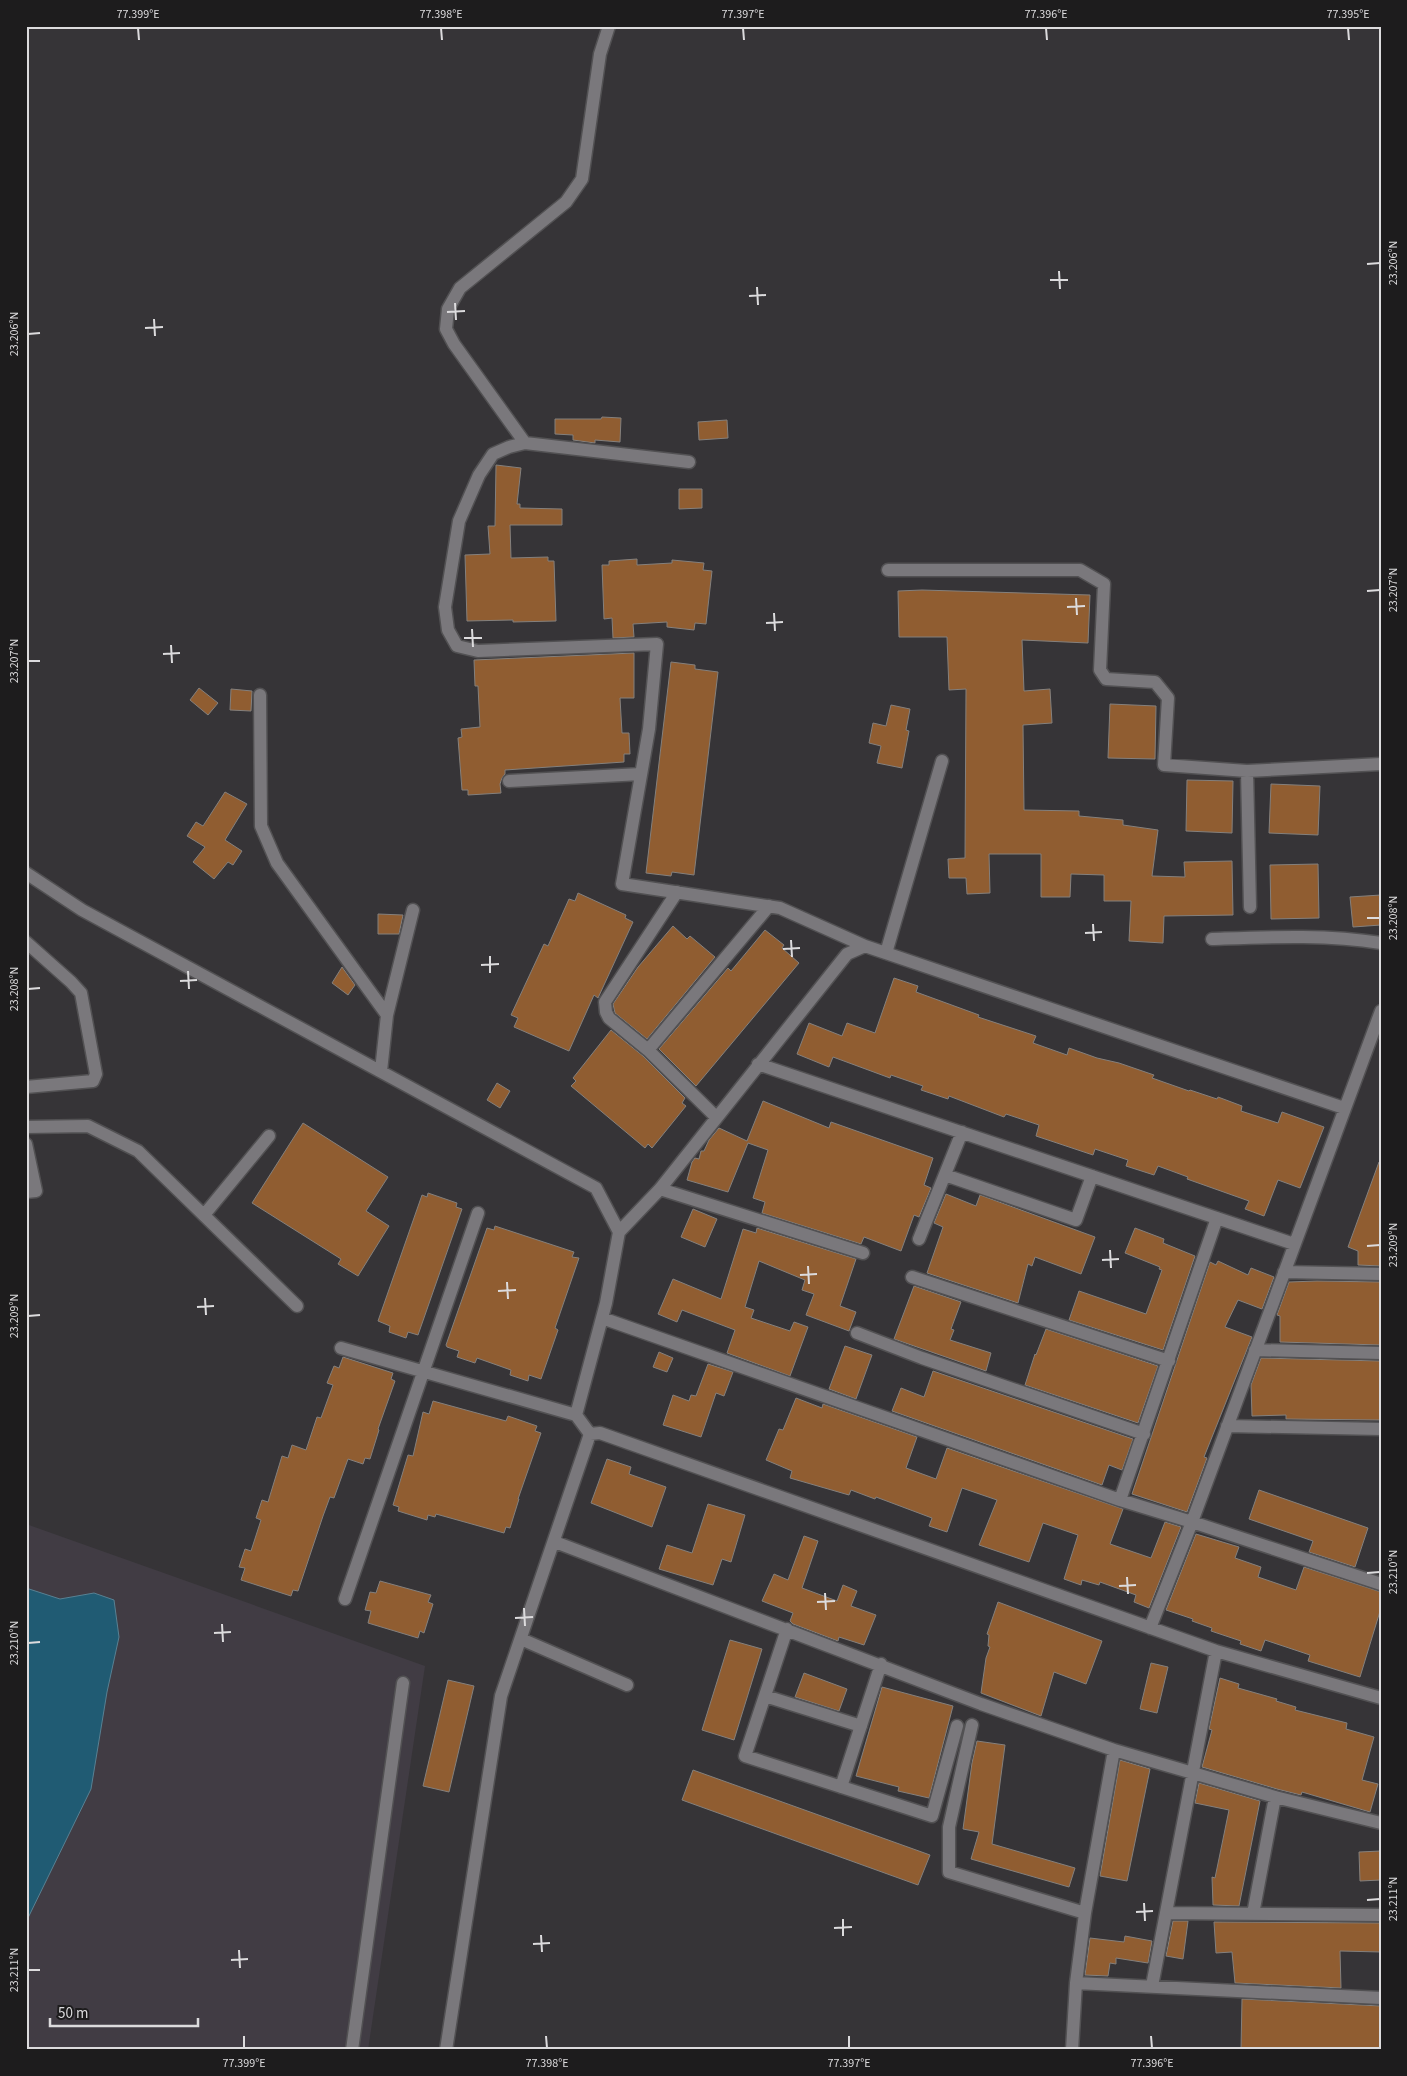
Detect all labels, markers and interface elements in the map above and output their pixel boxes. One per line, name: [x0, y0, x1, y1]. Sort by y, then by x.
text: 77.399°E: [116, 6, 160, 23]
text: 77.398°E: [419, 6, 463, 23]
text: 77.397°E: [721, 6, 765, 23]
text: 77.396°E: [1024, 6, 1068, 23]
text: 77.395°E: [1326, 6, 1370, 23]
text: 23.206°N: [1385, 241, 1402, 285]
text: 23.206°N: [6, 312, 23, 356]
text: 23.207°N: [1385, 568, 1402, 612]
text: 23.207°N: [6, 639, 23, 683]
text: 23.208°N: [1385, 896, 1402, 940]
text: 23.208°N: [6, 967, 23, 1011]
text: 23.209°N: [1385, 1223, 1402, 1267]
text: 23.209°N: [6, 1294, 23, 1338]
text: 23.210°N: [1385, 1550, 1402, 1594]
text: 23.210°N: [6, 1621, 23, 1665]
text: 23.211°N: [1385, 1877, 1402, 1921]
text: 23.211°N: [6, 1948, 23, 1992]
scale bar: [50, 1996, 198, 2028]
text: 50 m: [58, 2003, 88, 2024]
text: 77.399°E: [222, 2055, 266, 2072]
text: 77.398°E: [525, 2055, 569, 2072]
text: 77.397°E: [827, 2055, 871, 2072]
text: 77.396°E: [1130, 2055, 1174, 2072]

